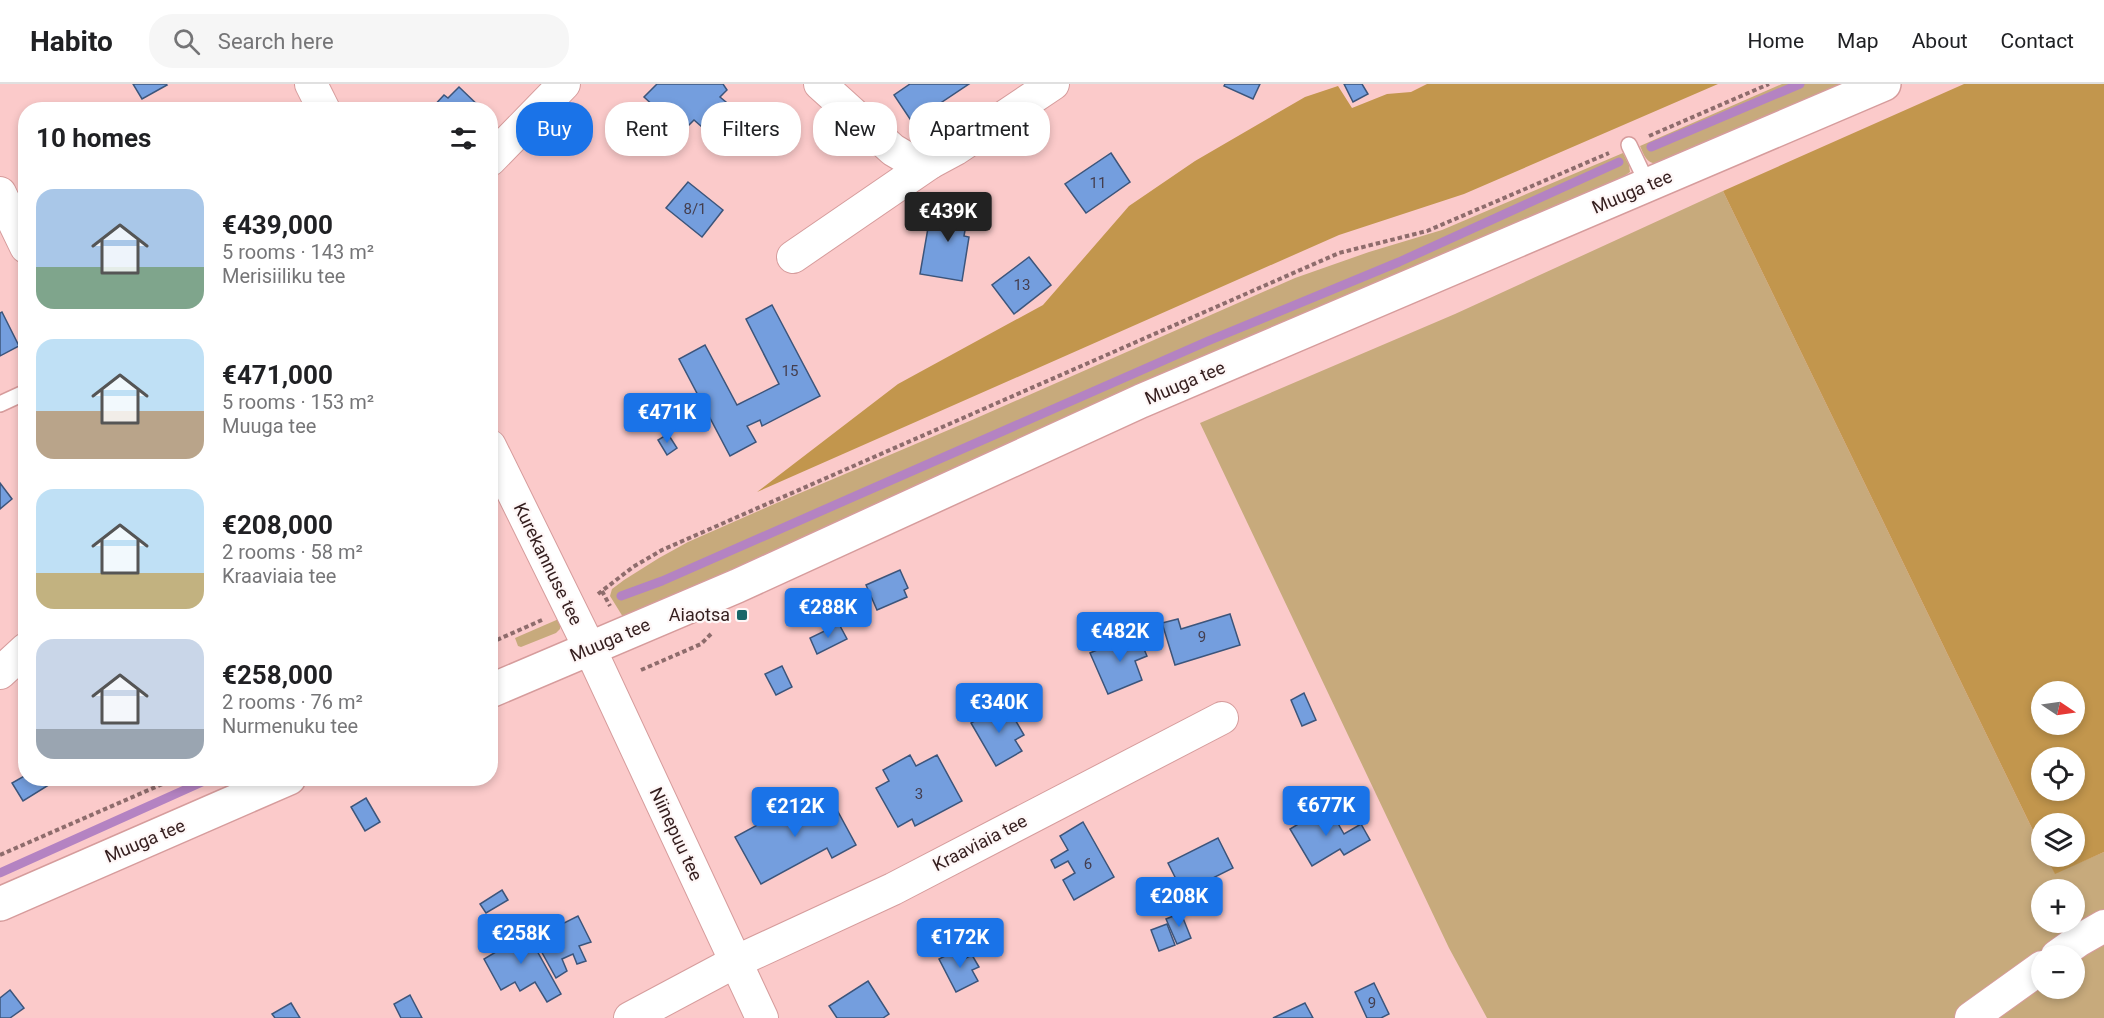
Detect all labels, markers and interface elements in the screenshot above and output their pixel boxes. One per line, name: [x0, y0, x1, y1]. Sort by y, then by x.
search box: [149, 14, 569, 68]
text: Habito: [30, 25, 113, 58]
icon: search: [170, 25, 203, 58]
text: Search here: [218, 29, 334, 54]
text: Home: [1748, 29, 1804, 53]
text: Map: [1837, 29, 1879, 53]
text: About: [1912, 29, 1968, 53]
text: Contact: [2001, 29, 2074, 53]
chip: Buy: [516, 102, 593, 156]
chip: Rent: [605, 102, 689, 156]
chip: Filters: [701, 102, 801, 156]
chip: New: [813, 102, 897, 156]
chip: Apartment: [909, 102, 1050, 156]
icon: filters: [447, 122, 480, 155]
text: 10 homes: [36, 123, 151, 153]
street label: Muuga tee: [1589, 165, 1675, 218]
house number: 11: [1090, 174, 1106, 192]
pin: €439K: [906, 192, 990, 243]
text: €439K: [919, 199, 977, 223]
house number: 8/1: [683, 200, 707, 218]
text: €439,000: [222, 210, 333, 240]
icon: home: [84, 213, 156, 285]
text: 5 rooms · 143 m²: [222, 240, 374, 264]
text: Merisiiliku tee: [222, 264, 345, 288]
house number: 13: [1014, 276, 1030, 294]
street label: Muuga tee: [1142, 356, 1228, 409]
text: €471,000: [222, 360, 333, 390]
house number: 15: [782, 362, 798, 380]
icon: home: [84, 363, 156, 435]
text: 5 rooms · 153 m²: [222, 390, 374, 414]
pin: €471K: [625, 393, 709, 444]
text: €471K: [638, 400, 696, 424]
text: Muuga tee: [222, 414, 316, 438]
street label: Kurekannuse tee: [510, 499, 587, 628]
text: €208,000: [222, 510, 333, 540]
icon: home: [84, 513, 156, 585]
text: 2 rooms · 58 m²: [222, 540, 363, 564]
text: Kraaviaia tee: [222, 564, 336, 588]
pin: €288K: [786, 588, 870, 639]
text: €288K: [799, 595, 857, 619]
place label: Aiaotsa: [669, 604, 730, 625]
marker: Aiaotsa: [735, 608, 749, 622]
pin: €482K: [1078, 612, 1162, 663]
street label: Muuga tee: [567, 613, 653, 666]
text: €482K: [1091, 619, 1149, 643]
house number: 9: [1198, 628, 1206, 646]
text: €258,000: [222, 660, 333, 690]
icon: home: [84, 663, 156, 735]
north arrow: [2031, 681, 2085, 735]
map controls: [2031, 681, 2085, 999]
pin: €340K: [957, 683, 1041, 734]
text: 2 rooms · 76 m²: [222, 690, 363, 714]
text: €340K: [970, 690, 1028, 714]
text: Nurmenuku tee: [222, 714, 358, 738]
button: locate: [2031, 747, 2085, 801]
street label: Niinepuu tee: [646, 784, 707, 884]
house number: 3: [915, 785, 923, 803]
pin: €677K: [1284, 786, 1368, 837]
pin: €212K: [753, 787, 837, 838]
text: €677K: [1297, 793, 1355, 817]
text: €212K: [766, 794, 824, 818]
street label: Kraaviaia tee: [929, 810, 1030, 875]
button: layers: [2031, 813, 2085, 867]
street label: Muuga tee: [102, 814, 188, 867]
house number: 6: [1084, 855, 1092, 873]
pin: €208K: [1137, 877, 1221, 928]
button: +: [2031, 879, 2085, 933]
text: €208K: [1150, 884, 1208, 908]
pin: €258K: [479, 914, 563, 965]
pin: €172K: [918, 918, 1002, 969]
text: €258K: [492, 921, 550, 945]
text: €172K: [931, 925, 989, 949]
button: −: [2031, 945, 2085, 999]
house number: 9: [1368, 994, 1376, 1012]

